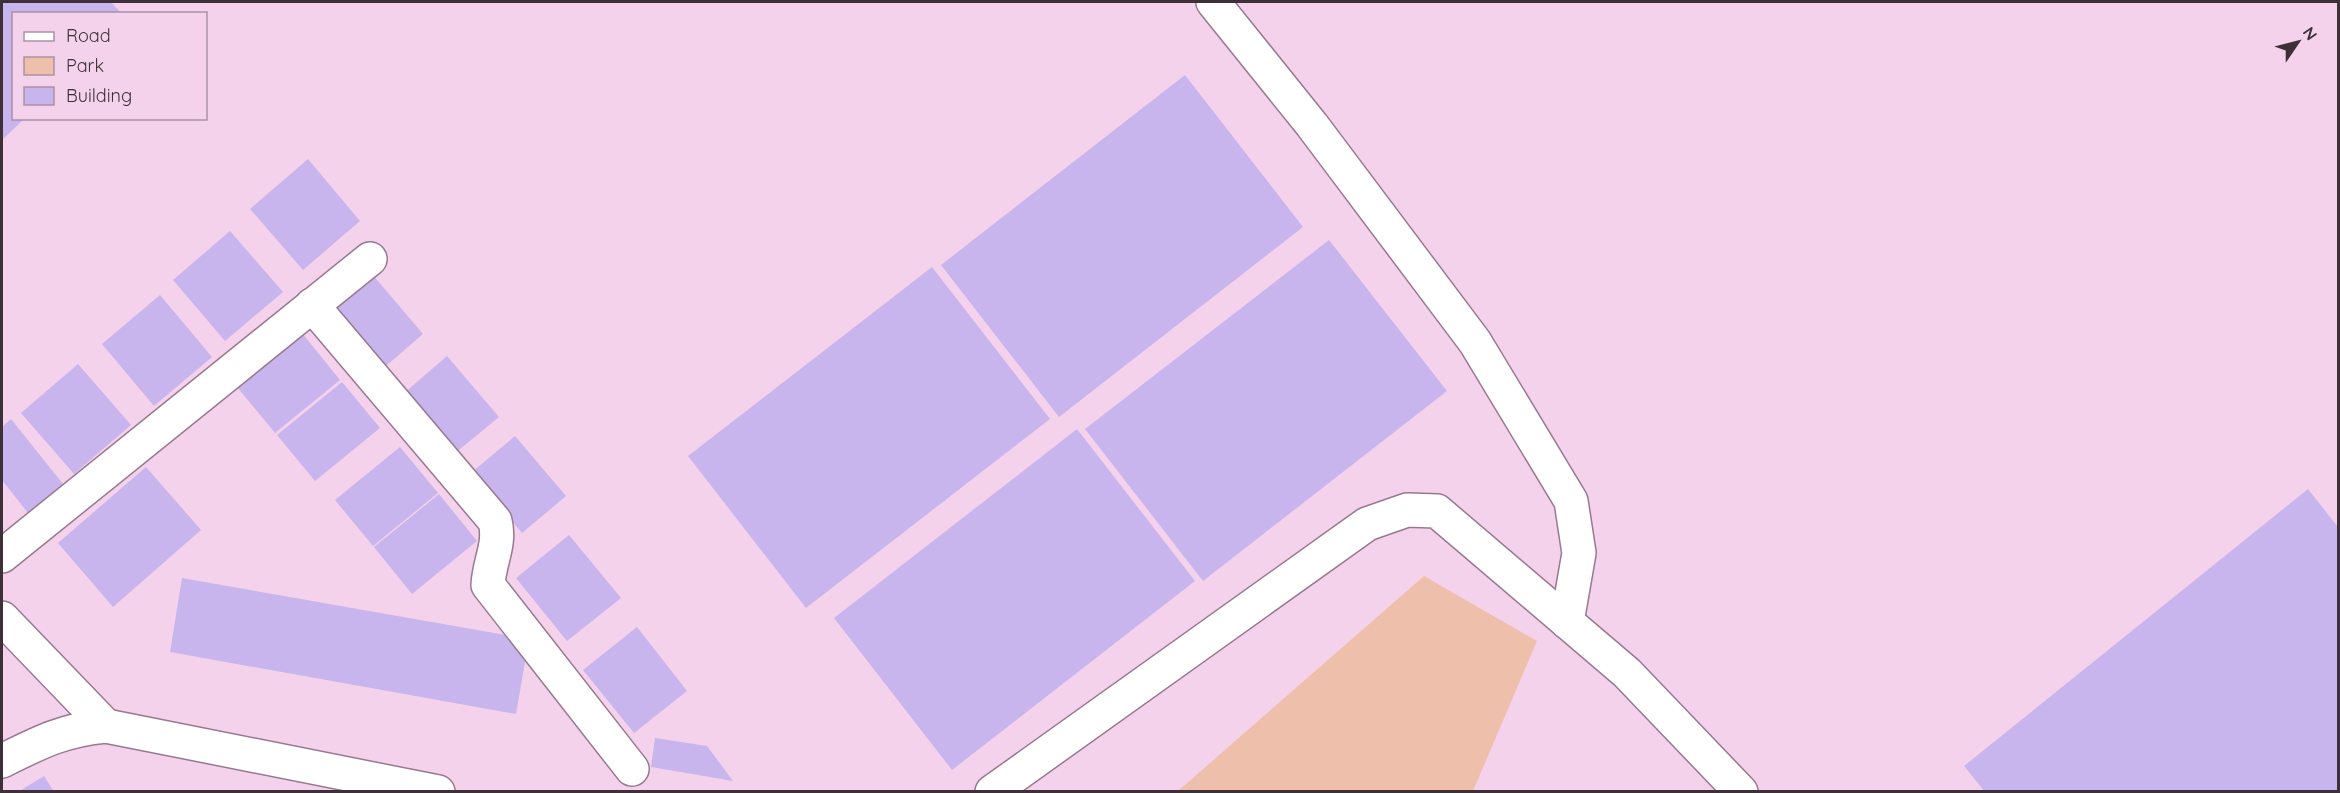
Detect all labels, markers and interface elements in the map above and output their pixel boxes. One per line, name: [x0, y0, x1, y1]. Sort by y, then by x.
legend: [12, 12, 207, 120]
north arrow: [2268, 12, 2328, 72]
text: N: [2299, 23, 2322, 44]
text: Road: [66, 24, 111, 47]
text: Park: [66, 54, 104, 77]
text: Building: [66, 84, 132, 107]

